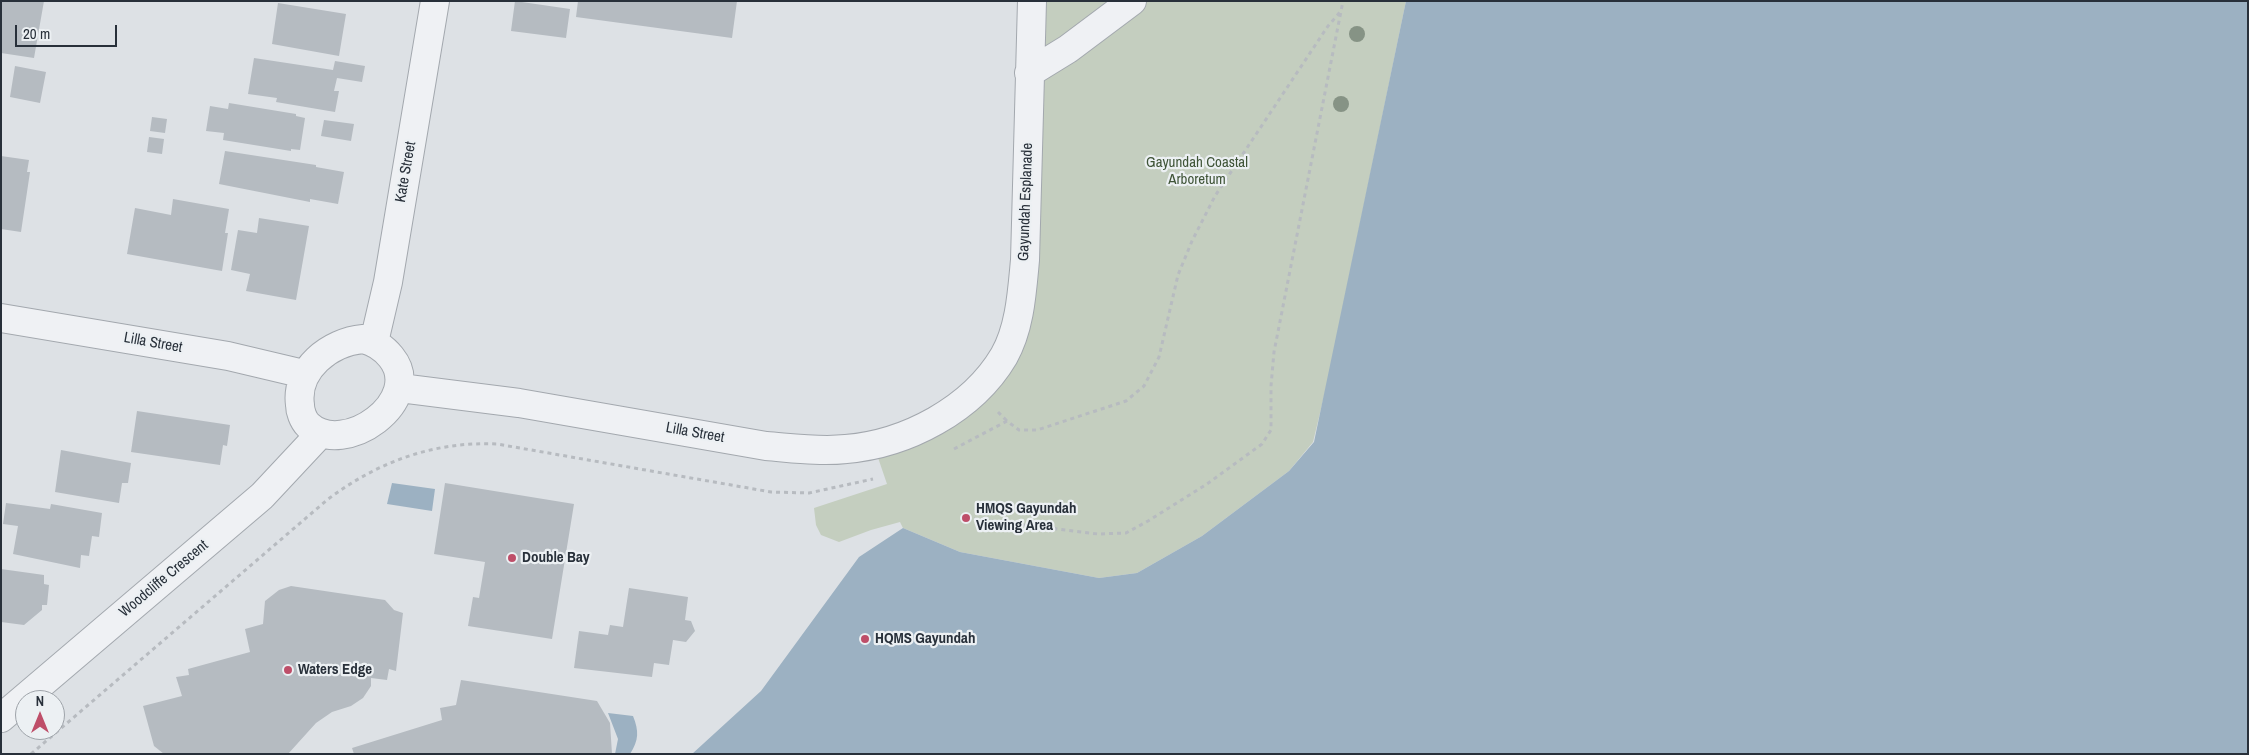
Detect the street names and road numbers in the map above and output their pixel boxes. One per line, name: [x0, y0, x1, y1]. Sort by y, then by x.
street label: Kate Street: [392, 140, 420, 204]
street label: Gayundah Esplanade: [1015, 143, 1037, 261]
street label: Lilla Street: [122, 329, 184, 357]
street label: Lilla Street: [664, 419, 726, 447]
street label: Woodcliffe Crescent: [116, 537, 212, 621]

